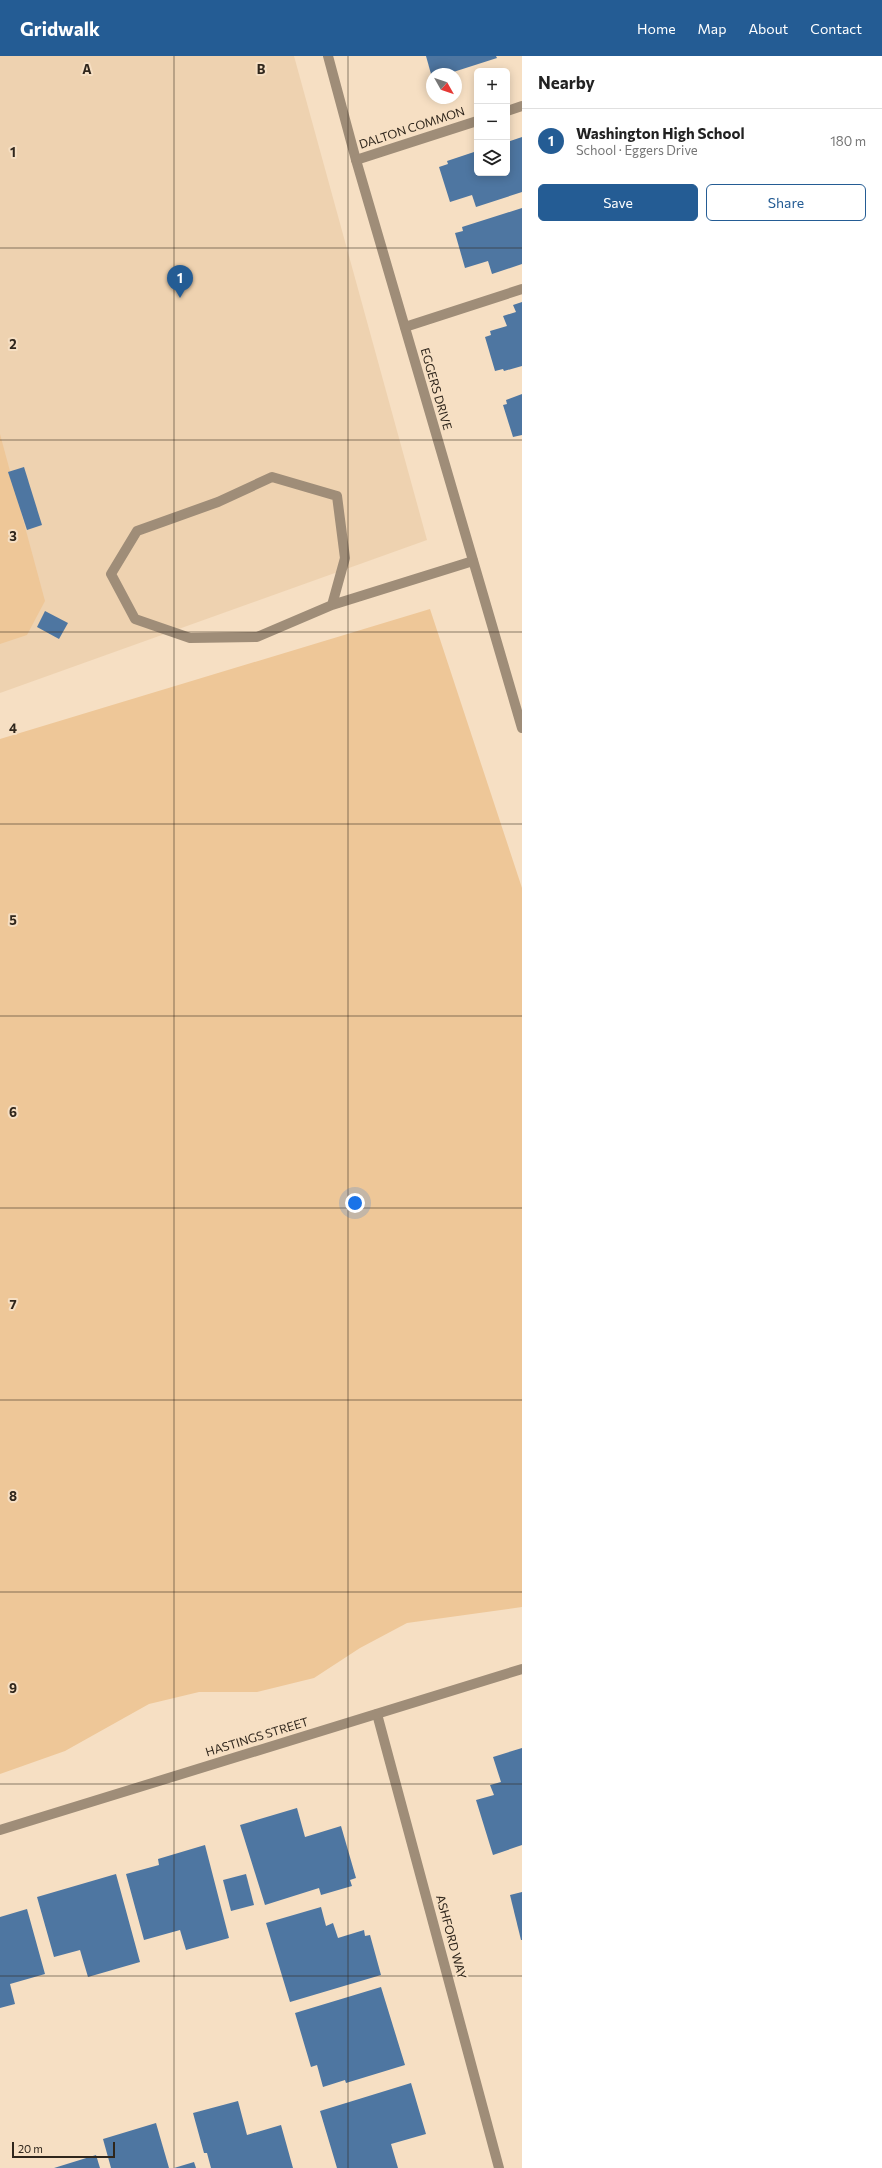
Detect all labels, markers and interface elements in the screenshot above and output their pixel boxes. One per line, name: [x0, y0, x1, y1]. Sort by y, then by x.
text: Gridwalk: [20, 17, 100, 40]
text: Home: [637, 20, 676, 37]
text: Map: [698, 20, 726, 37]
text: About: [748, 20, 788, 37]
text: Contact: [810, 20, 862, 37]
text: A: [82, 61, 92, 77]
text: B: [257, 61, 266, 77]
north arrow: [426, 68, 462, 104]
map controls: [474, 68, 510, 176]
button: +: [474, 68, 510, 104]
text: Nearby: [538, 72, 595, 93]
street label: DALTON COMMON: [357, 103, 466, 151]
button: −: [474, 104, 510, 140]
text: Washington High School: [576, 124, 745, 142]
text: 1: [548, 133, 554, 149]
text: 180 m: [830, 133, 866, 149]
button: layers: [474, 140, 510, 176]
text: School · Eggers Drive: [576, 142, 698, 158]
text: 1: [10, 144, 16, 160]
button: Save: [538, 184, 698, 221]
button: Share: [706, 184, 866, 221]
pin: 1: [167, 265, 193, 298]
text: 2: [9, 336, 17, 352]
street label: EGGERS DRIVE: [419, 346, 455, 431]
text: 3: [9, 528, 17, 544]
text: 4: [9, 720, 17, 736]
text: 5: [9, 912, 17, 928]
text: 6: [9, 1104, 17, 1120]
your location: [345, 1193, 365, 1213]
text: 7: [9, 1296, 17, 1312]
text: 8: [9, 1488, 17, 1504]
text: 9: [9, 1680, 17, 1696]
street label: HASTINGS STREET: [204, 1714, 310, 1758]
street label: ASHFORD WAY: [434, 1893, 470, 1981]
scale bar: [12, 2140, 115, 2159]
text: 20 m: [18, 2142, 43, 2155]

